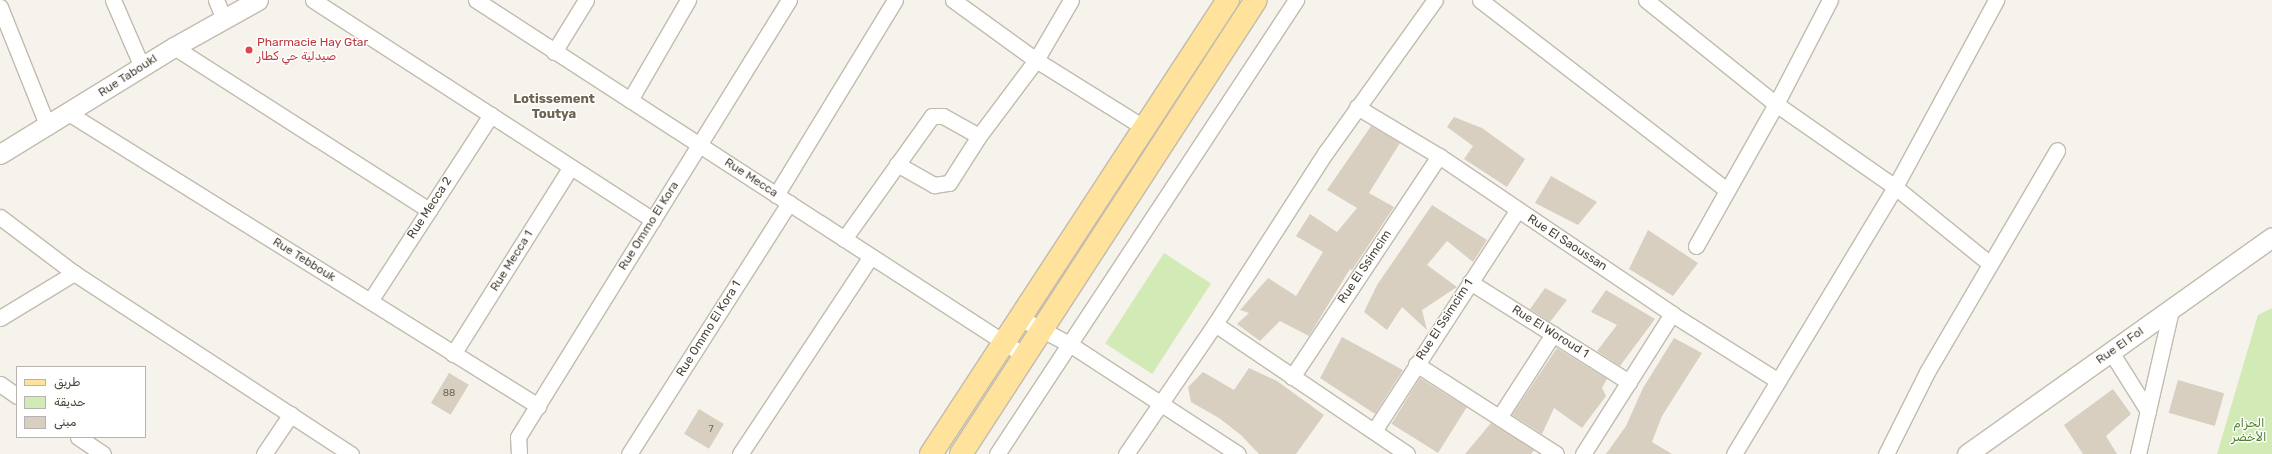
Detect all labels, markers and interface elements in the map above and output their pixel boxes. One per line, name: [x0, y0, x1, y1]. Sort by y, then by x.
place label: Pharmacie Hay Gtar صيدلية حي كطار: [257, 36, 368, 64]
marker: Pharmacie Hay Gtar صيدلية حي كطار: [244, 45, 254, 55]
street label: Rue Taboukl: [96, 52, 160, 100]
district label: Lotissement Toutya: [513, 92, 595, 123]
street label: Rue Mecca: [722, 155, 780, 201]
street label: Rue Mecca 2: [405, 174, 455, 242]
street label: Rue Ommo El Kora: [616, 179, 682, 273]
street label: Rue El Saoussan: [1524, 212, 1610, 274]
street label: Rue Mecca 1: [488, 228, 536, 294]
street label: Rue El Ssimcim: [1335, 228, 1395, 306]
street label: Rue Tebbouk: [270, 235, 338, 285]
street label: Rue El Ssimcim 1: [1414, 277, 1476, 363]
street label: Rue Ommo El Kora 1: [674, 279, 744, 379]
street label: Rue El Woroud 1: [1509, 303, 1591, 361]
street label: Rue El Fol: [2094, 324, 2146, 368]
legend: [16, 366, 146, 438]
text: طريق: [54, 375, 80, 389]
house number: 88: [443, 388, 455, 400]
text: حديقة: [54, 395, 86, 409]
text: مبنى: [54, 415, 76, 429]
park label: الحزام الأخضر: [2232, 417, 2266, 445]
house number: 7: [708, 424, 714, 436]

